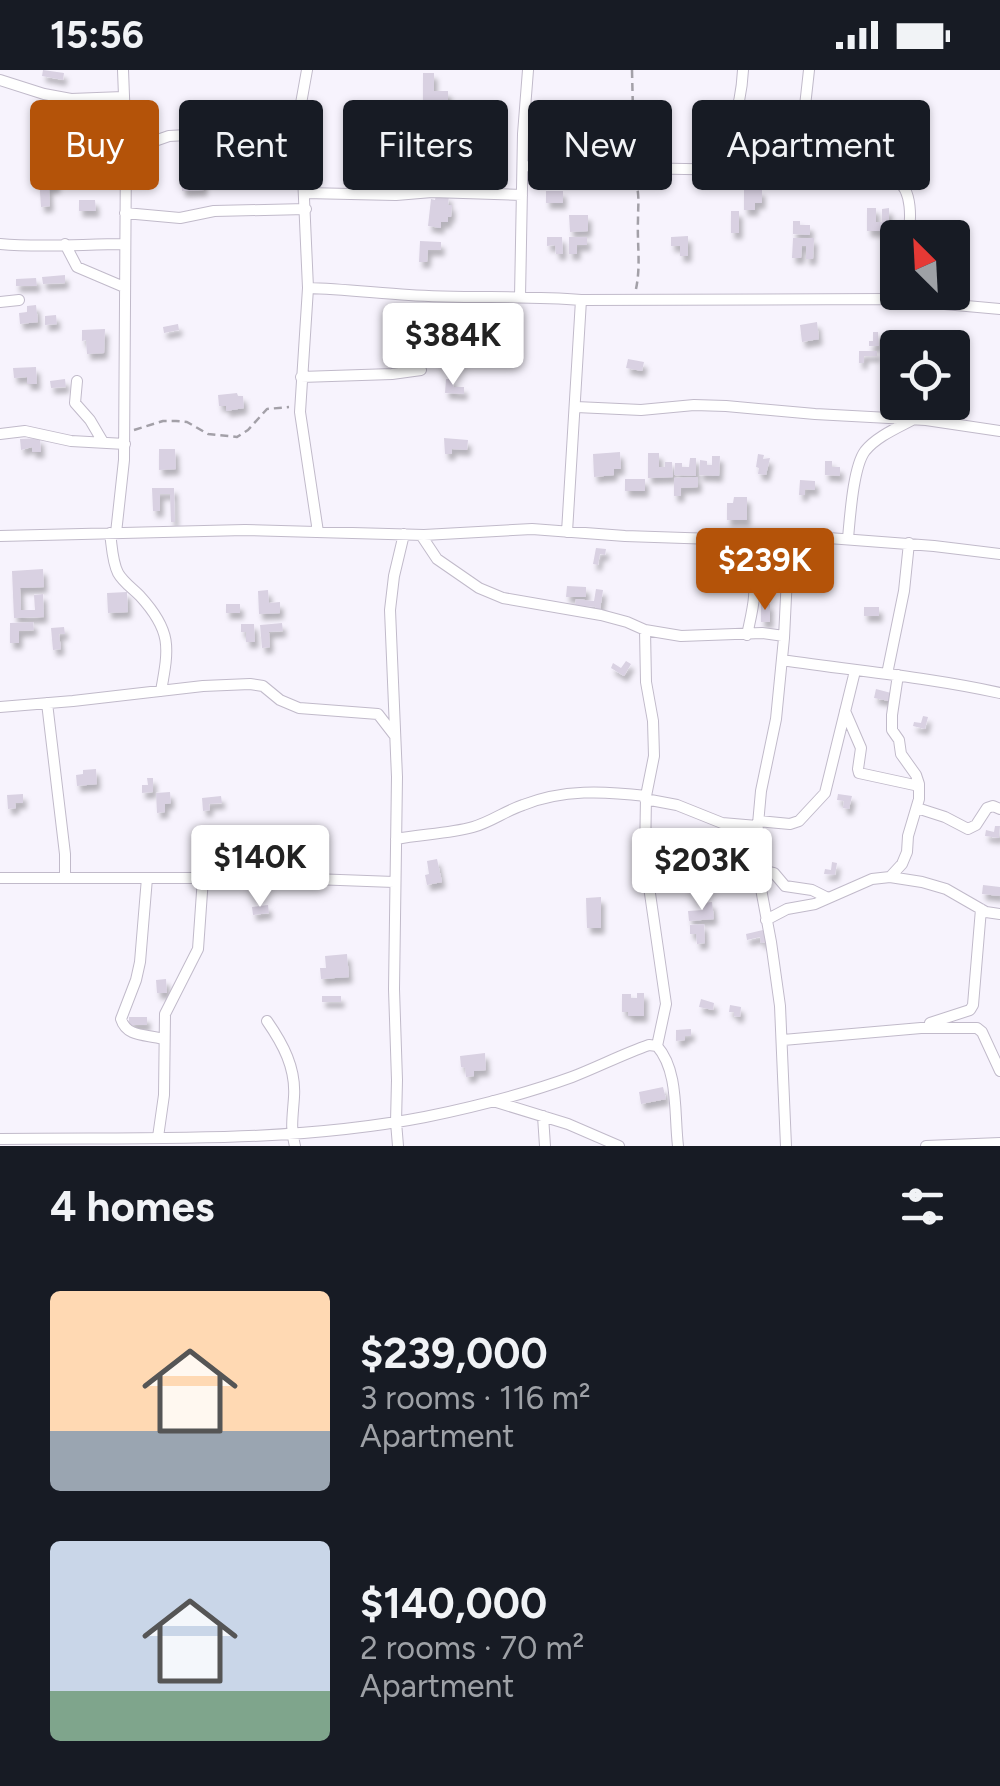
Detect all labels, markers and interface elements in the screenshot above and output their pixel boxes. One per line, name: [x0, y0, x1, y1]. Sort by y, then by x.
text: 15:56: [50, 12, 144, 58]
chip: Buy: [30, 100, 159, 190]
chip: Rent: [179, 100, 323, 190]
chip: Filters: [343, 100, 508, 190]
chip: New: [528, 100, 672, 190]
chip: Apartment: [692, 100, 930, 190]
north arrow: [880, 220, 970, 310]
map controls: [880, 220, 970, 420]
pin: $384K: [383, 303, 523, 388]
text: $384K: [405, 316, 501, 354]
button: locate: [880, 330, 970, 420]
pin: $239K: [695, 528, 835, 613]
text: $239K: [718, 541, 812, 579]
pin: $140K: [190, 825, 330, 910]
pin: $203K: [632, 828, 772, 913]
text: $140K: [213, 838, 307, 876]
text: $203K: [654, 841, 750, 879]
icon: filters: [895, 1179, 950, 1234]
text: 4 homes: [50, 1181, 214, 1232]
text: $239,000: [360, 1328, 548, 1379]
icon: home: [130, 1331, 250, 1451]
text: 3 rooms · 116 m²: [360, 1379, 591, 1417]
text: Apartment: [360, 1417, 514, 1455]
text: $140,000: [360, 1578, 547, 1629]
icon: home: [130, 1581, 250, 1701]
text: 2 rooms · 70 m²: [360, 1629, 584, 1667]
text: Apartment: [360, 1667, 514, 1705]

